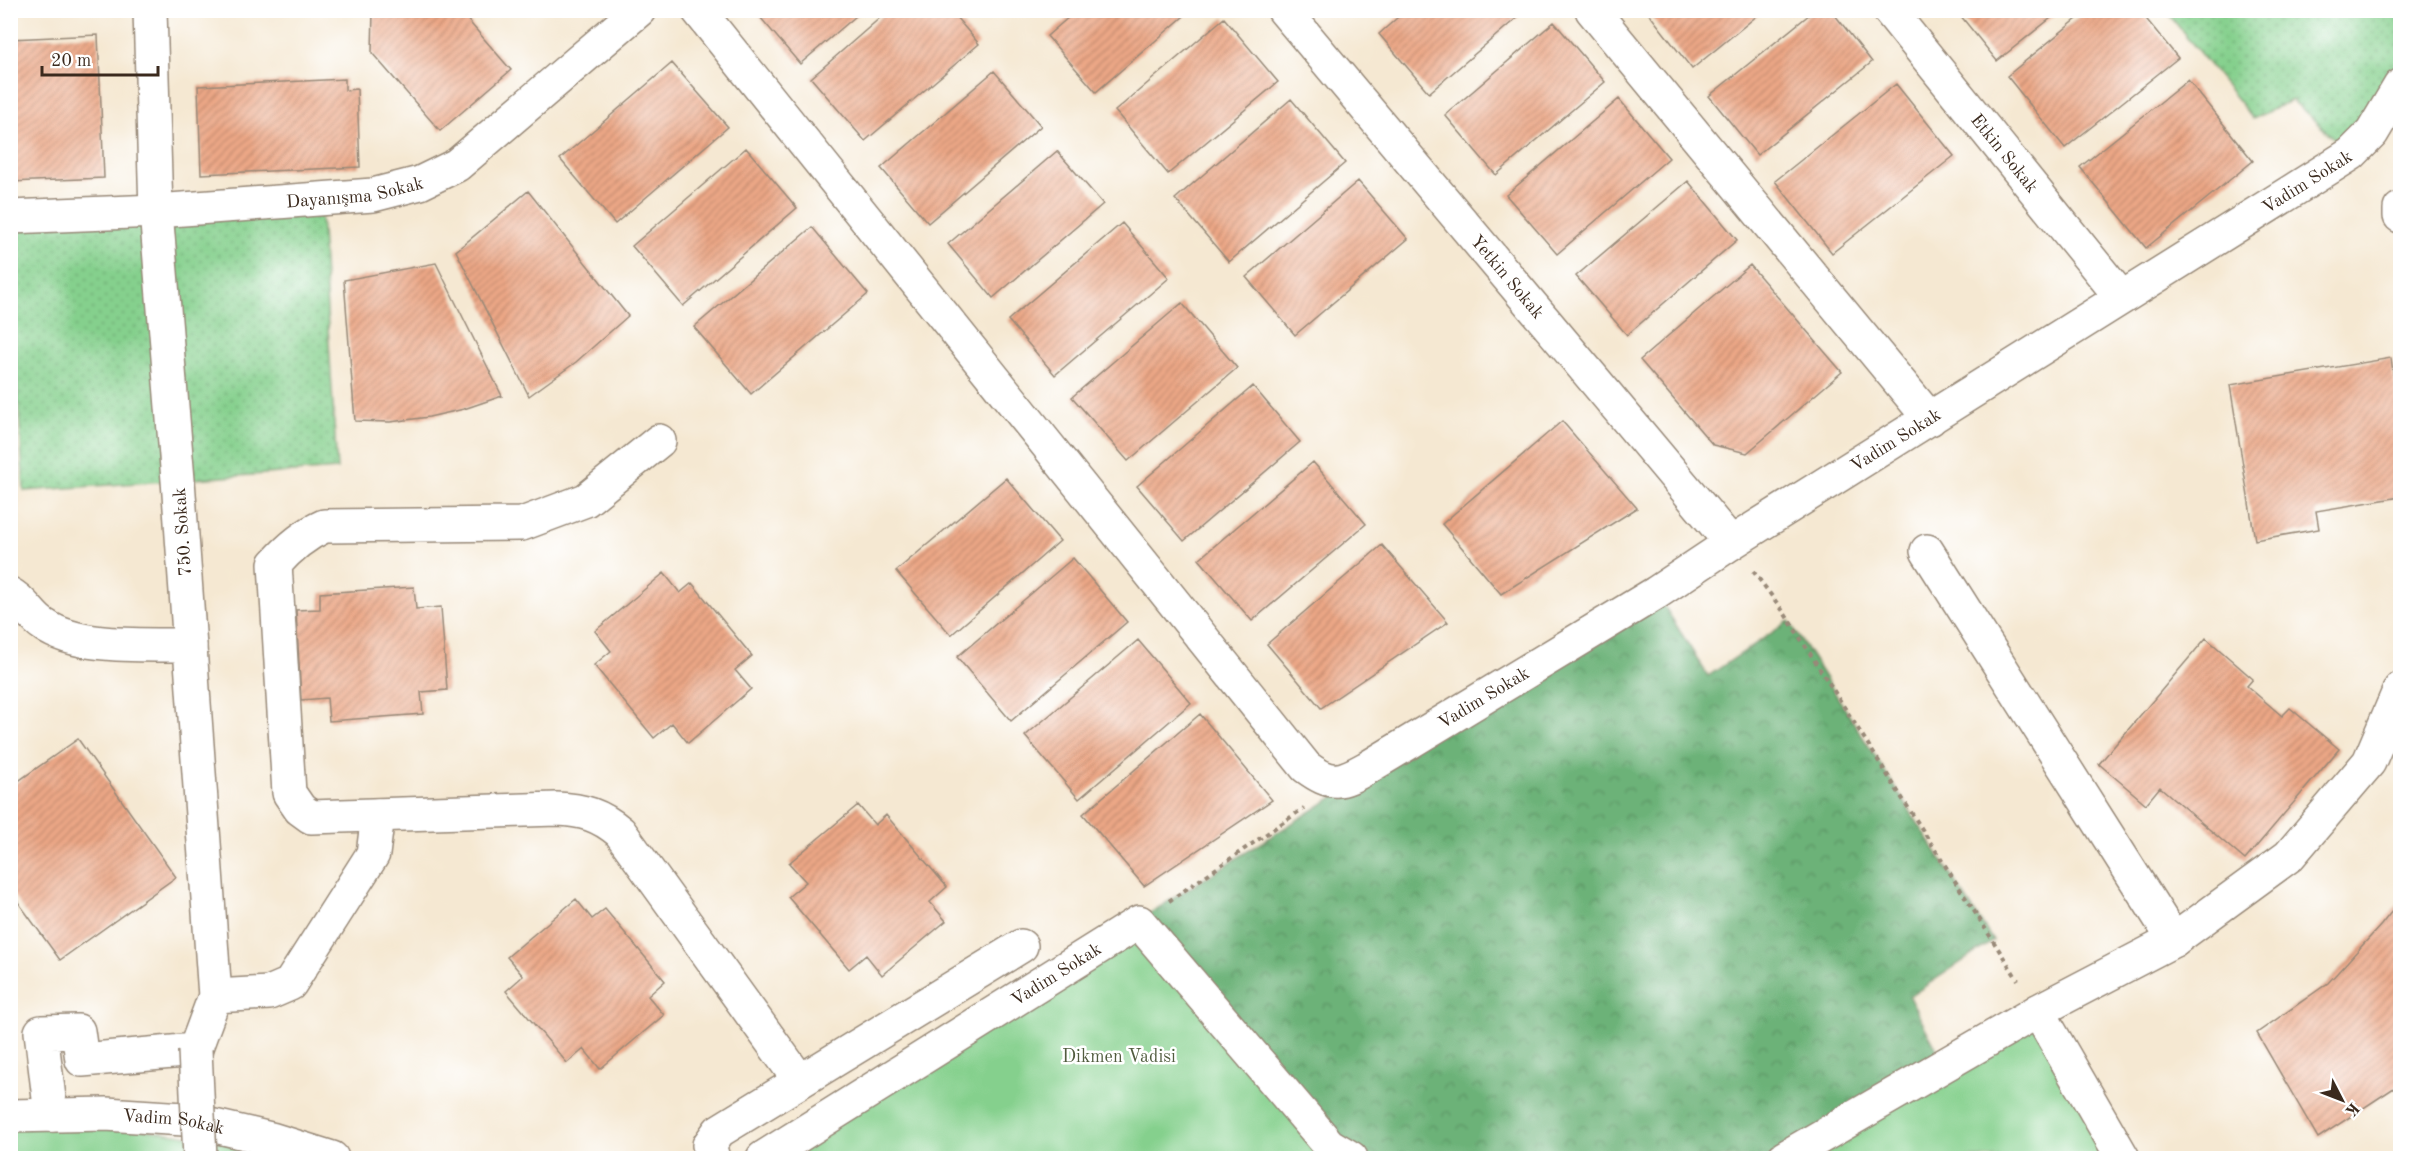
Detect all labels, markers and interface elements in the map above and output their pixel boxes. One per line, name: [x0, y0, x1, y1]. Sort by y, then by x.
scale bar: [42, 39, 158, 77]
text: 20 m: [51, 52, 91, 70]
street label: Etkin Sokak: [1967, 111, 2041, 197]
street label: Vadim Sokak: [2259, 147, 2356, 217]
street label: Dayanışma Sokak: [285, 174, 426, 211]
street label: Yetkin Sokak: [1467, 232, 1547, 323]
street label: Vadim Sokak: [1848, 406, 1944, 476]
street label: 750. Sokak: [171, 487, 195, 577]
street label: Vadim Sokak: [1435, 664, 1533, 733]
street label: Vadim Sokak: [1008, 940, 1105, 1010]
park label: Dikmen Vadisi: [1062, 1048, 1176, 1066]
north arrow: [2312, 1070, 2372, 1130]
text: K: [2342, 1099, 2362, 1119]
street label: Vadim Sokak: [122, 1107, 226, 1138]

